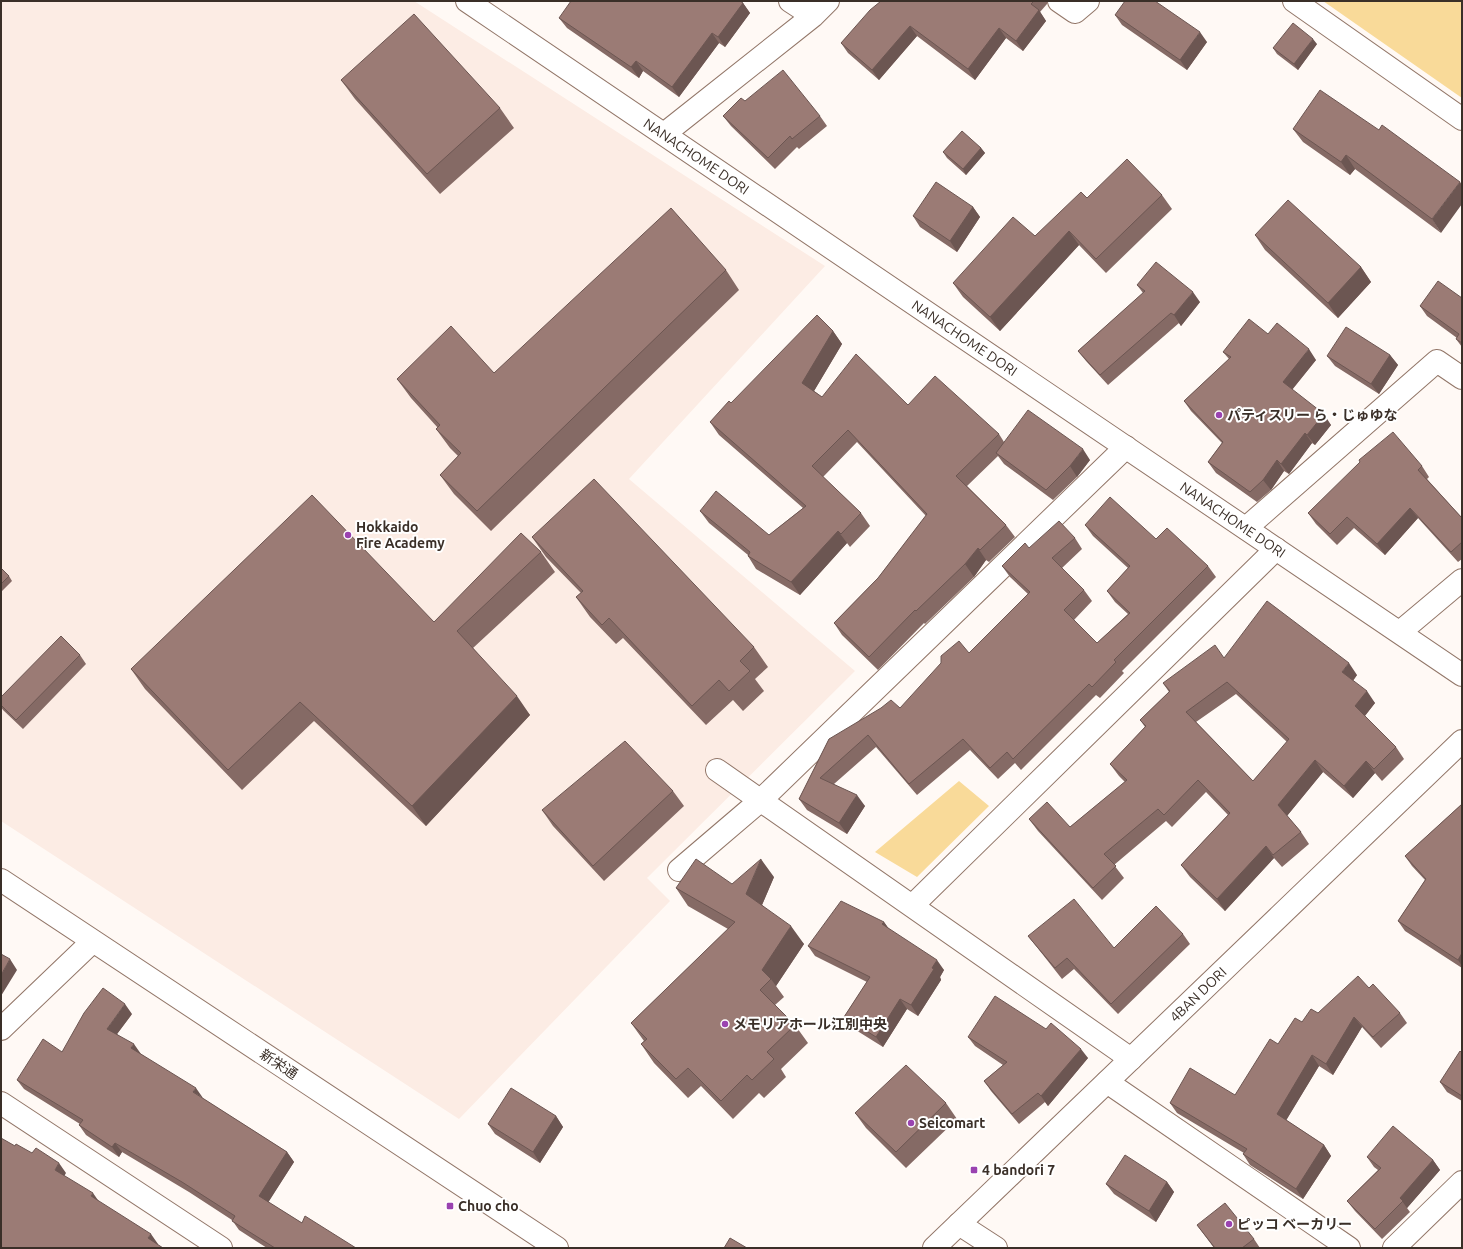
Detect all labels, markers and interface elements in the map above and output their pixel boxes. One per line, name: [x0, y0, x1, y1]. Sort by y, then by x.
street label: NANACHOME DORI: [641, 115, 752, 198]
street label: NANACHOME DORI: [909, 297, 1020, 379]
place label: パティスリー ら・じゅゆな: [1227, 407, 1397, 423]
marker: パティスリー ら・じゅゆな: [1214, 410, 1224, 420]
street label: NANACHOME DORI: [1177, 478, 1289, 561]
place label: Hokkaido Fire Academy: [356, 519, 445, 551]
marker: Hokkaido Fire Academy: [343, 530, 353, 540]
street label: 4BAN DORI: [1166, 964, 1230, 1025]
place label: メモリアホール江別中央: [733, 1016, 887, 1032]
marker: メモリアホール江別中央: [720, 1019, 730, 1029]
street label: 新栄通: [257, 1046, 301, 1082]
place label: Seicomart: [919, 1115, 985, 1131]
marker: Seicomart: [906, 1118, 916, 1128]
place label: 4 bandori 7: [982, 1162, 1055, 1178]
marker: 4 bandori 7: [969, 1165, 979, 1175]
place label: Chuo cho: [458, 1198, 519, 1214]
marker: Chuo cho: [445, 1201, 455, 1211]
place label: ピッコ ベーカリー: [1237, 1216, 1352, 1232]
marker: ピッコ ベーカリー: [1224, 1219, 1234, 1229]

